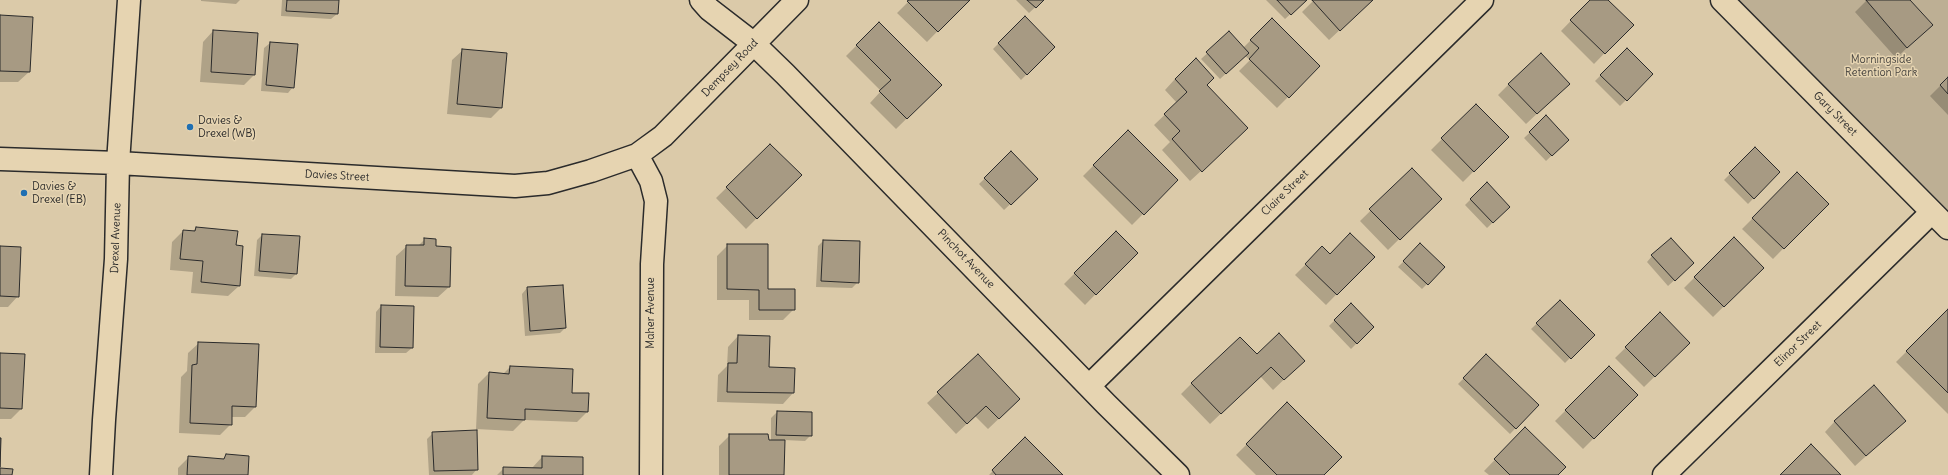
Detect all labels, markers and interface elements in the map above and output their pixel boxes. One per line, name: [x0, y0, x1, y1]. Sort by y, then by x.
street label: Dempsey Road: [699, 36, 761, 100]
park label: Morningside Retention Park: [1845, 53, 1917, 79]
street label: Gary Street: [1810, 89, 1860, 139]
place label: Davies & Drexel (WB): [198, 114, 256, 140]
marker: Davies & Drexel (WB): [185, 122, 195, 132]
street label: Claire Street: [1259, 167, 1311, 219]
street label: Davies Street: [304, 168, 370, 184]
place label: Davies & Drexel (EB): [32, 180, 86, 206]
marker: Davies & Drexel (EB): [19, 188, 29, 198]
street label: Drexel Avenue: [108, 202, 124, 274]
street label: Pinchot Avenue: [935, 227, 997, 291]
street label: Maher Avenue: [644, 277, 658, 349]
street label: Elinor Street: [1772, 318, 1824, 370]

